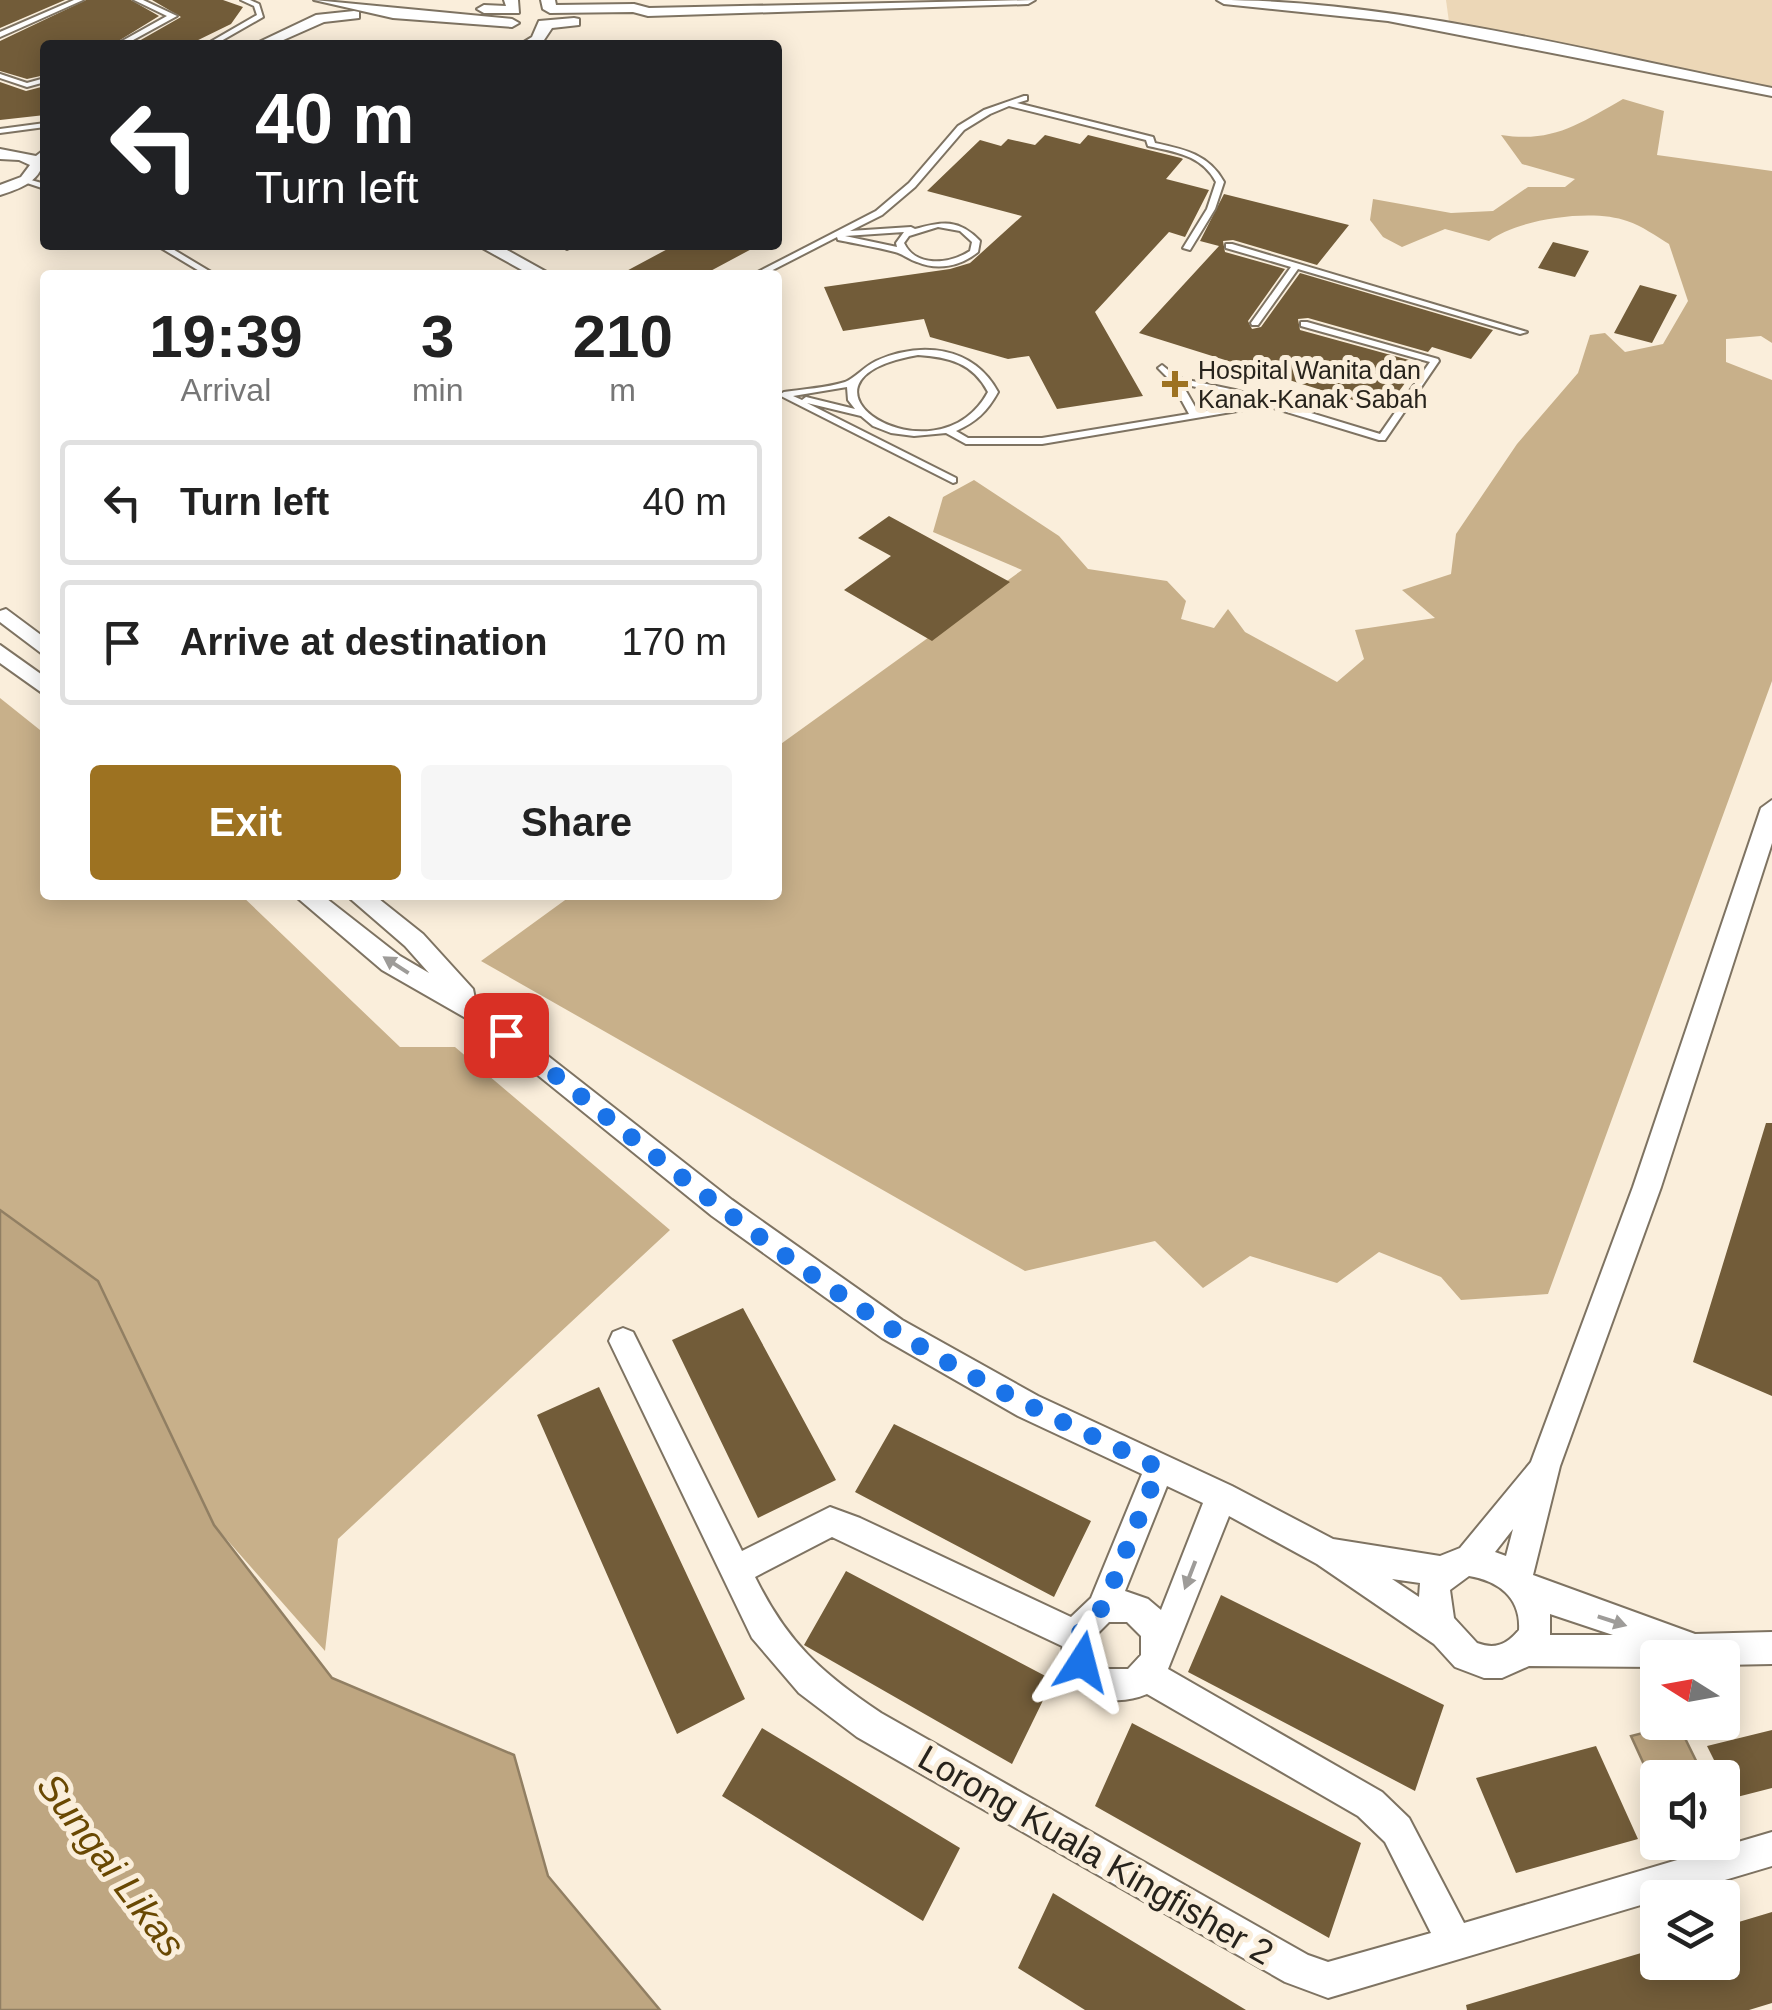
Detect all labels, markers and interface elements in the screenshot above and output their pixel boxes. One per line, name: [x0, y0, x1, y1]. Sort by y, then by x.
icon: left: [90, 80, 220, 210]
text: 40 m: [255, 80, 415, 158]
text: Turn left: [255, 162, 418, 213]
text: 19:39: [149, 303, 303, 370]
text: 3: [421, 303, 454, 370]
text: 210: [573, 303, 673, 370]
place label: Hospital Wanita dan Kanak-Kanak Sabah: [1198, 356, 1427, 413]
marker: Hospital Wanita dan Kanak-Kanak Sabah: [1162, 371, 1188, 397]
text: Arrival: [181, 372, 271, 408]
text: min: [412, 372, 463, 408]
text: m: [609, 372, 636, 408]
icon: left: [95, 475, 150, 530]
text: Turn left: [180, 481, 329, 523]
text: 40 m: [643, 481, 727, 523]
icon: arrive: [95, 615, 150, 670]
text: Arrive at destination: [180, 621, 547, 663]
text: 170 m: [621, 621, 727, 663]
button: Exit: [90, 765, 401, 880]
button: Share: [421, 765, 732, 880]
one-way arrow: [383, 956, 410, 974]
pin: [464, 993, 549, 1078]
icon: arrive: [479, 1008, 534, 1063]
one-way arrow: [1181, 1561, 1197, 1591]
position arrow: [1030, 1610, 1134, 1714]
one-way arrow: [1597, 1615, 1627, 1630]
north arrow: [1640, 1640, 1740, 1740]
map controls: [1640, 1640, 1740, 1980]
street label: Lorong Kuala Kingfisher 2: [912, 1737, 1280, 1972]
button: sound: [1640, 1760, 1740, 1860]
water label: Sungai Likas: [29, 1765, 193, 1965]
button: layers: [1640, 1880, 1740, 1980]

